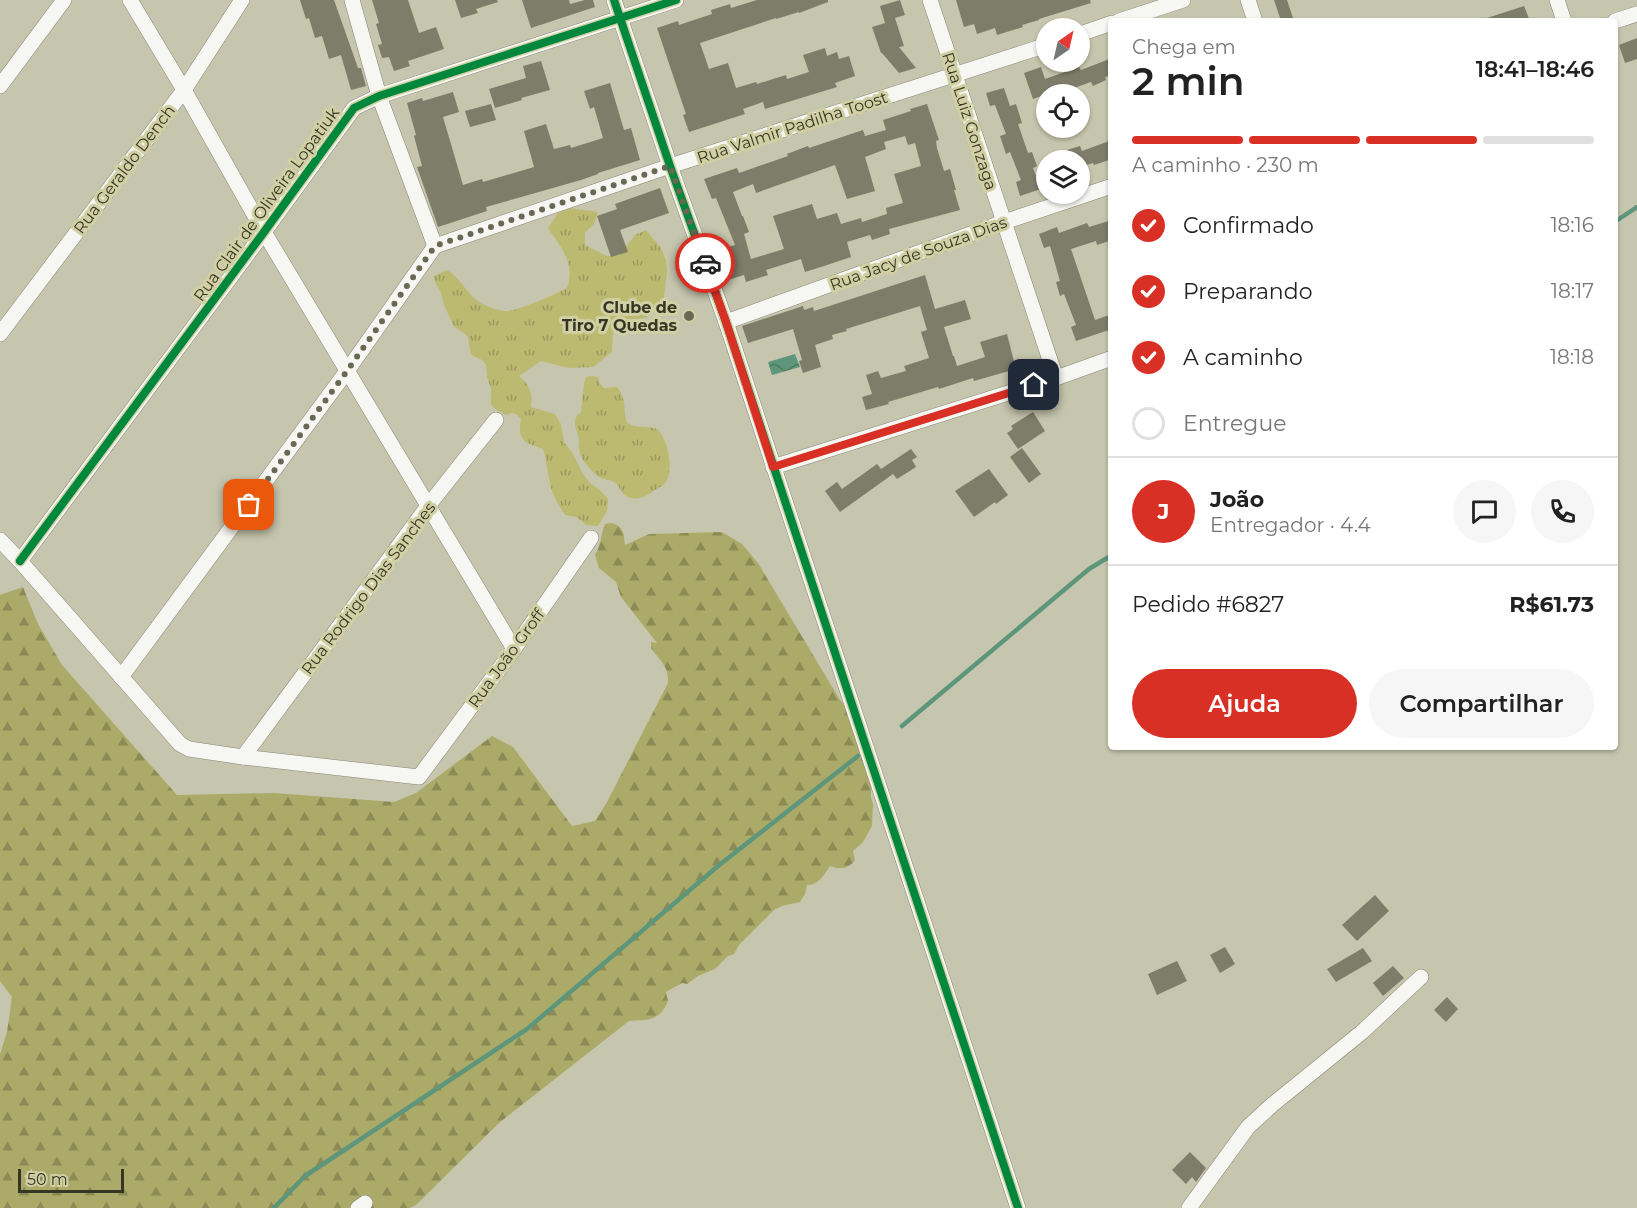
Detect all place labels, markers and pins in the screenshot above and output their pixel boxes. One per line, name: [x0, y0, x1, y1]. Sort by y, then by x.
place label: Clube de Tiro 7 Quedas: [562, 298, 678, 335]
marker: Clube de Tiro 7 Quedas: [682, 309, 696, 323]
pin: [1008, 359, 1059, 410]
pin: [223, 479, 274, 530]

